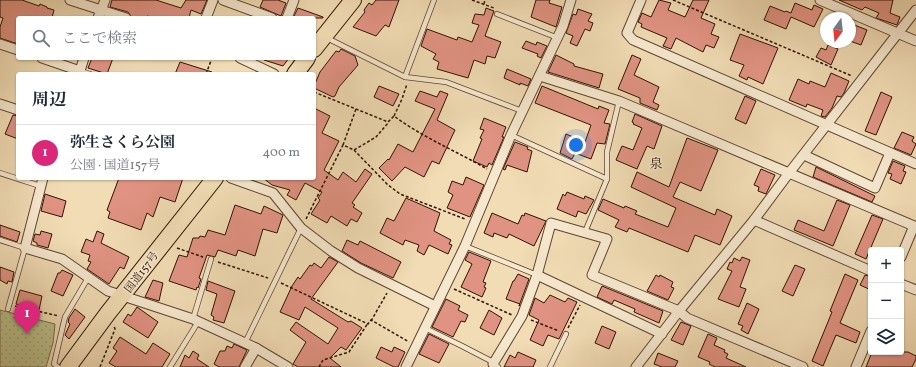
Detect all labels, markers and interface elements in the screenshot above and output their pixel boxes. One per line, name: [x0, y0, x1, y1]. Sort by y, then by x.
north arrow: [820, 12, 856, 48]
search box: [16, 16, 316, 60]
icon: search: [30, 27, 52, 49]
text: ここで検索: [62, 29, 137, 50]
text: 周辺: [32, 89, 66, 112]
text: 弥生さくら公園: [70, 133, 175, 154]
your location: [566, 135, 586, 155]
text: 1: [42, 144, 48, 162]
text: 400 m: [263, 144, 300, 162]
district label: 泉: [649, 156, 663, 174]
text: 公園 · 国道157号: [70, 157, 160, 175]
map controls: [868, 247, 904, 355]
button: +: [868, 247, 904, 283]
street label: 国道157号: [122, 249, 163, 297]
button: −: [868, 283, 904, 319]
pin: 1: [14, 301, 40, 334]
button: layers: [868, 319, 904, 355]

